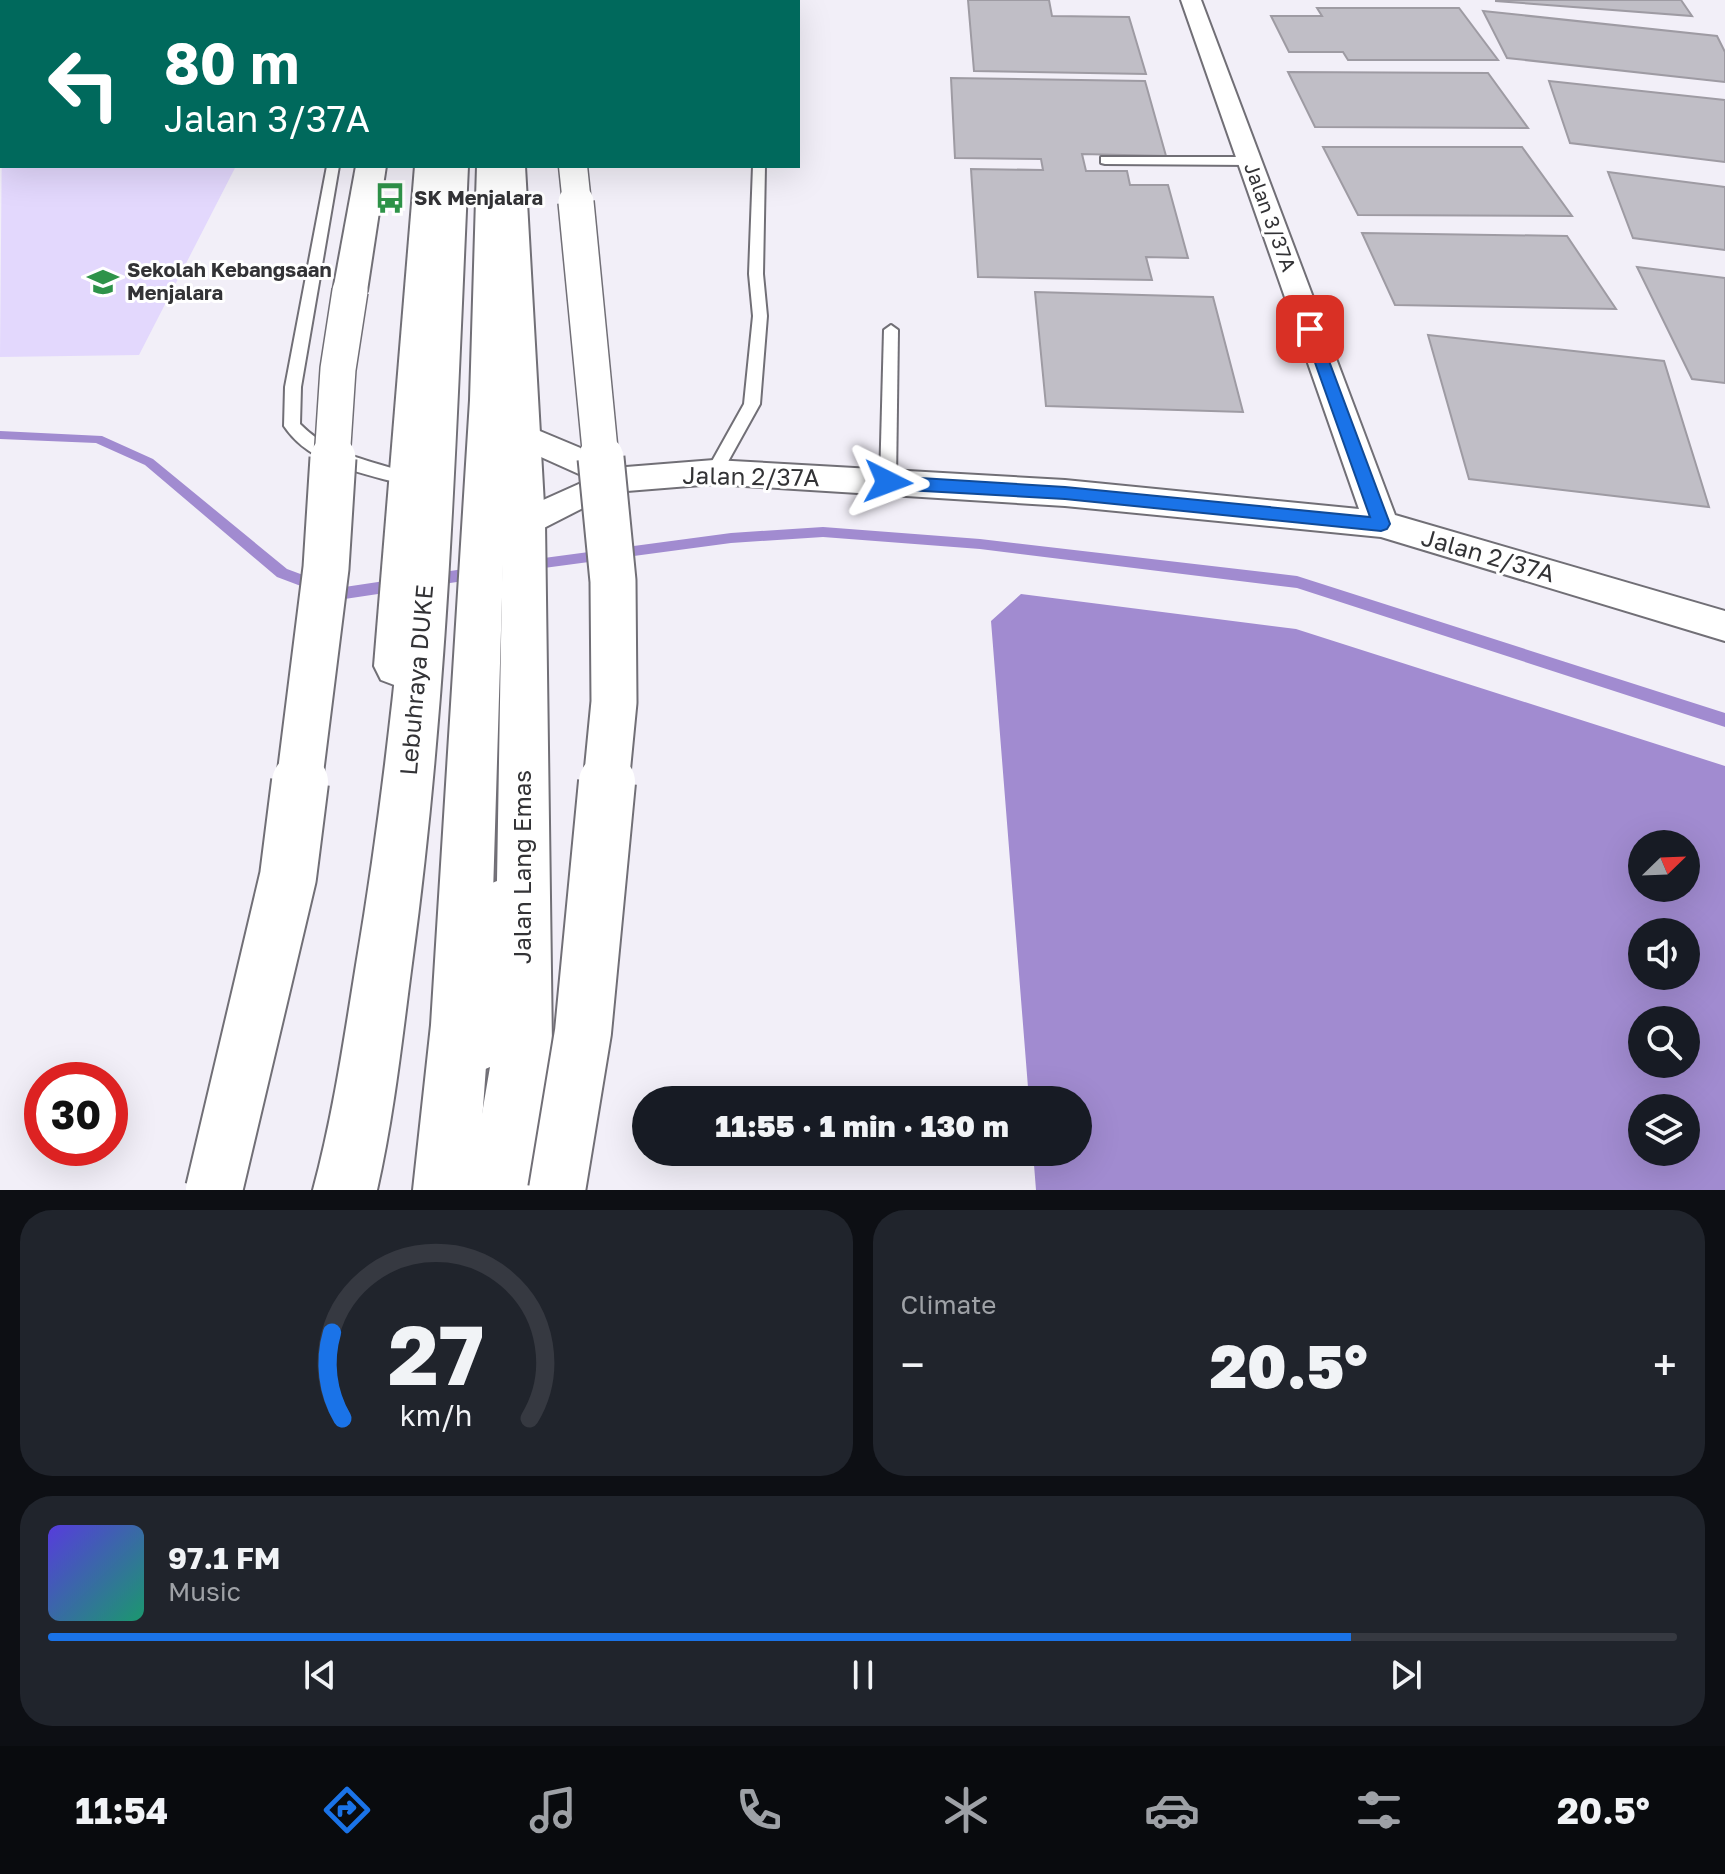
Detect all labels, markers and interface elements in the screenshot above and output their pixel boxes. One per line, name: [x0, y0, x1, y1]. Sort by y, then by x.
text: 80 m: [164, 29, 299, 96]
icon: left: [32, 32, 136, 136]
text: Jalan 3/37A: [164, 97, 370, 140]
street label: Jalan 3/37A: [1240, 159, 1302, 275]
bus stop icon: SK Menjalara: [373, 181, 407, 215]
place label: SK Menjalara: [414, 185, 543, 209]
place label: Sekolah Kebangsaan Menjalara: [127, 257, 332, 304]
school or university icon: Sekolah Kebangsaan Menjalara: [86, 265, 120, 299]
pin: [1276, 295, 1344, 363]
icon: arrive: [1288, 307, 1332, 351]
position arrow: [846, 440, 930, 524]
street label: Jalan 2/37A: [682, 460, 820, 491]
street label: Jalan 2/37A: [1418, 522, 1558, 587]
street label: Lebuhraya DUKE: [393, 583, 438, 776]
street label: Jalan Lang Emas: [507, 770, 536, 964]
north arrow: [1628, 830, 1700, 902]
map controls: [1628, 830, 1700, 1166]
button: sound: [1628, 918, 1700, 990]
button: search: [1628, 1006, 1700, 1078]
speed limit sign: 30: [24, 1062, 128, 1166]
button: layers: [1628, 1094, 1700, 1166]
text: 11:55 · 1 min · 130 m: [715, 1108, 1009, 1144]
text: Climate: [901, 1289, 996, 1320]
text: 27: [388, 1303, 484, 1403]
text: 20.5°: [1210, 1329, 1368, 1401]
text: −: [901, 1338, 925, 1391]
text: +: [1653, 1338, 1677, 1391]
text: km/h: [400, 1398, 473, 1432]
text: 97.1 FM: [168, 1540, 281, 1576]
text: Music: [168, 1576, 241, 1607]
icon: previous: [298, 1653, 342, 1697]
icon: pause: [841, 1653, 885, 1697]
icon: next: [1384, 1653, 1428, 1697]
icon: directions: [319, 1782, 375, 1838]
icon: music: [525, 1782, 581, 1838]
icon: phone: [731, 1782, 787, 1838]
icon: climate: [938, 1782, 994, 1838]
icon: car: [1144, 1782, 1200, 1838]
icon: filters: [1351, 1782, 1407, 1838]
text: 11:54: [75, 1789, 168, 1832]
text: 20.5°: [1557, 1789, 1650, 1832]

